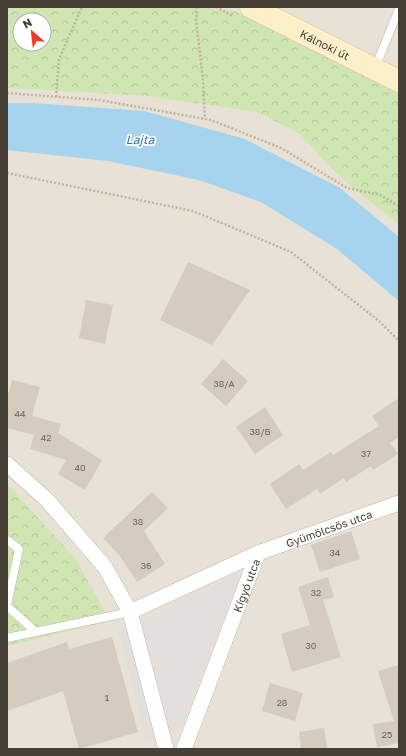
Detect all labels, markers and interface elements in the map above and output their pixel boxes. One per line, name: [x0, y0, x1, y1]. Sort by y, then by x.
north arrow: [12, 12, 52, 52]
text: N: [20, 15, 34, 30]
street label: Kálnoki út: [298, 26, 352, 62]
water label: Lajta: [126, 132, 155, 147]
house number: 38/A: [213, 378, 235, 389]
house number: 44: [15, 408, 26, 419]
house number: 38/B: [249, 426, 271, 437]
house number: 42: [41, 432, 51, 443]
house number: 37: [361, 448, 371, 459]
house number: 40: [74, 462, 86, 473]
street label: Gyümölcsös utca: [284, 507, 374, 549]
house number: 38: [133, 516, 143, 527]
house number: 34: [330, 547, 341, 558]
street label: Kígyó utca: [230, 557, 262, 614]
house number: 36: [141, 560, 151, 571]
house number: 32: [311, 587, 321, 598]
house number: 30: [306, 640, 317, 651]
house number: 1: [105, 692, 110, 703]
house number: 28: [277, 697, 287, 708]
house number: 25: [382, 729, 392, 740]

